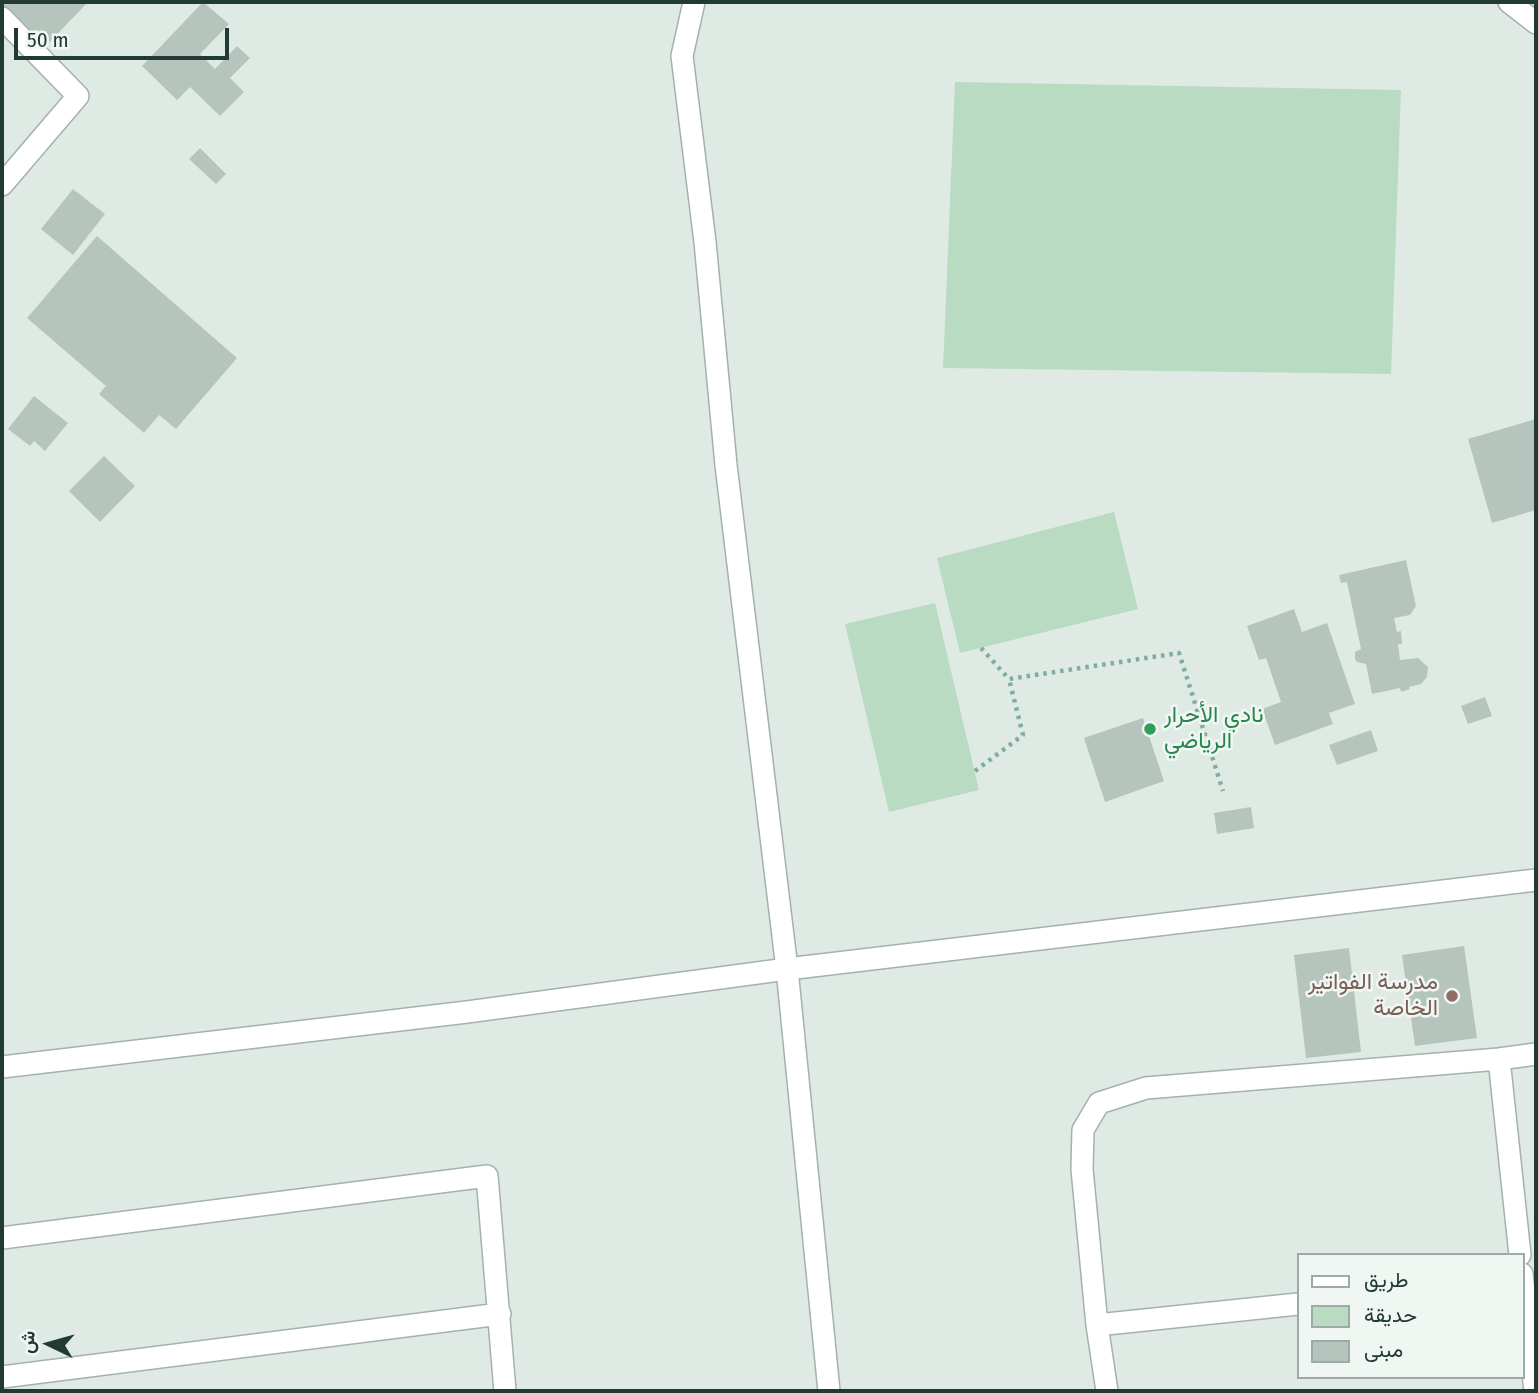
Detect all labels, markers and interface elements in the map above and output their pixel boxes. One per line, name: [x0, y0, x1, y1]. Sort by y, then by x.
scale bar: [18, 14, 233, 58]
text: 50 m: [27, 27, 69, 53]
place label: نادي الأحرار الرياضي: [1164, 702, 1264, 756]
marker: نادي الأحرار الرياضي: [1142, 721, 1158, 737]
place label: مدرسة الفواتير الخاصة: [1308, 969, 1438, 1023]
marker: مدرسة الفواتير الخاصة: [1444, 988, 1460, 1004]
legend: [1296, 1253, 1524, 1379]
text: طريق: [1364, 1267, 1409, 1293]
text: حديقة: [1364, 1302, 1417, 1328]
north arrow: [14, 1309, 84, 1379]
text: ش: [15, 1330, 40, 1355]
text: مبنى: [1364, 1337, 1403, 1363]

